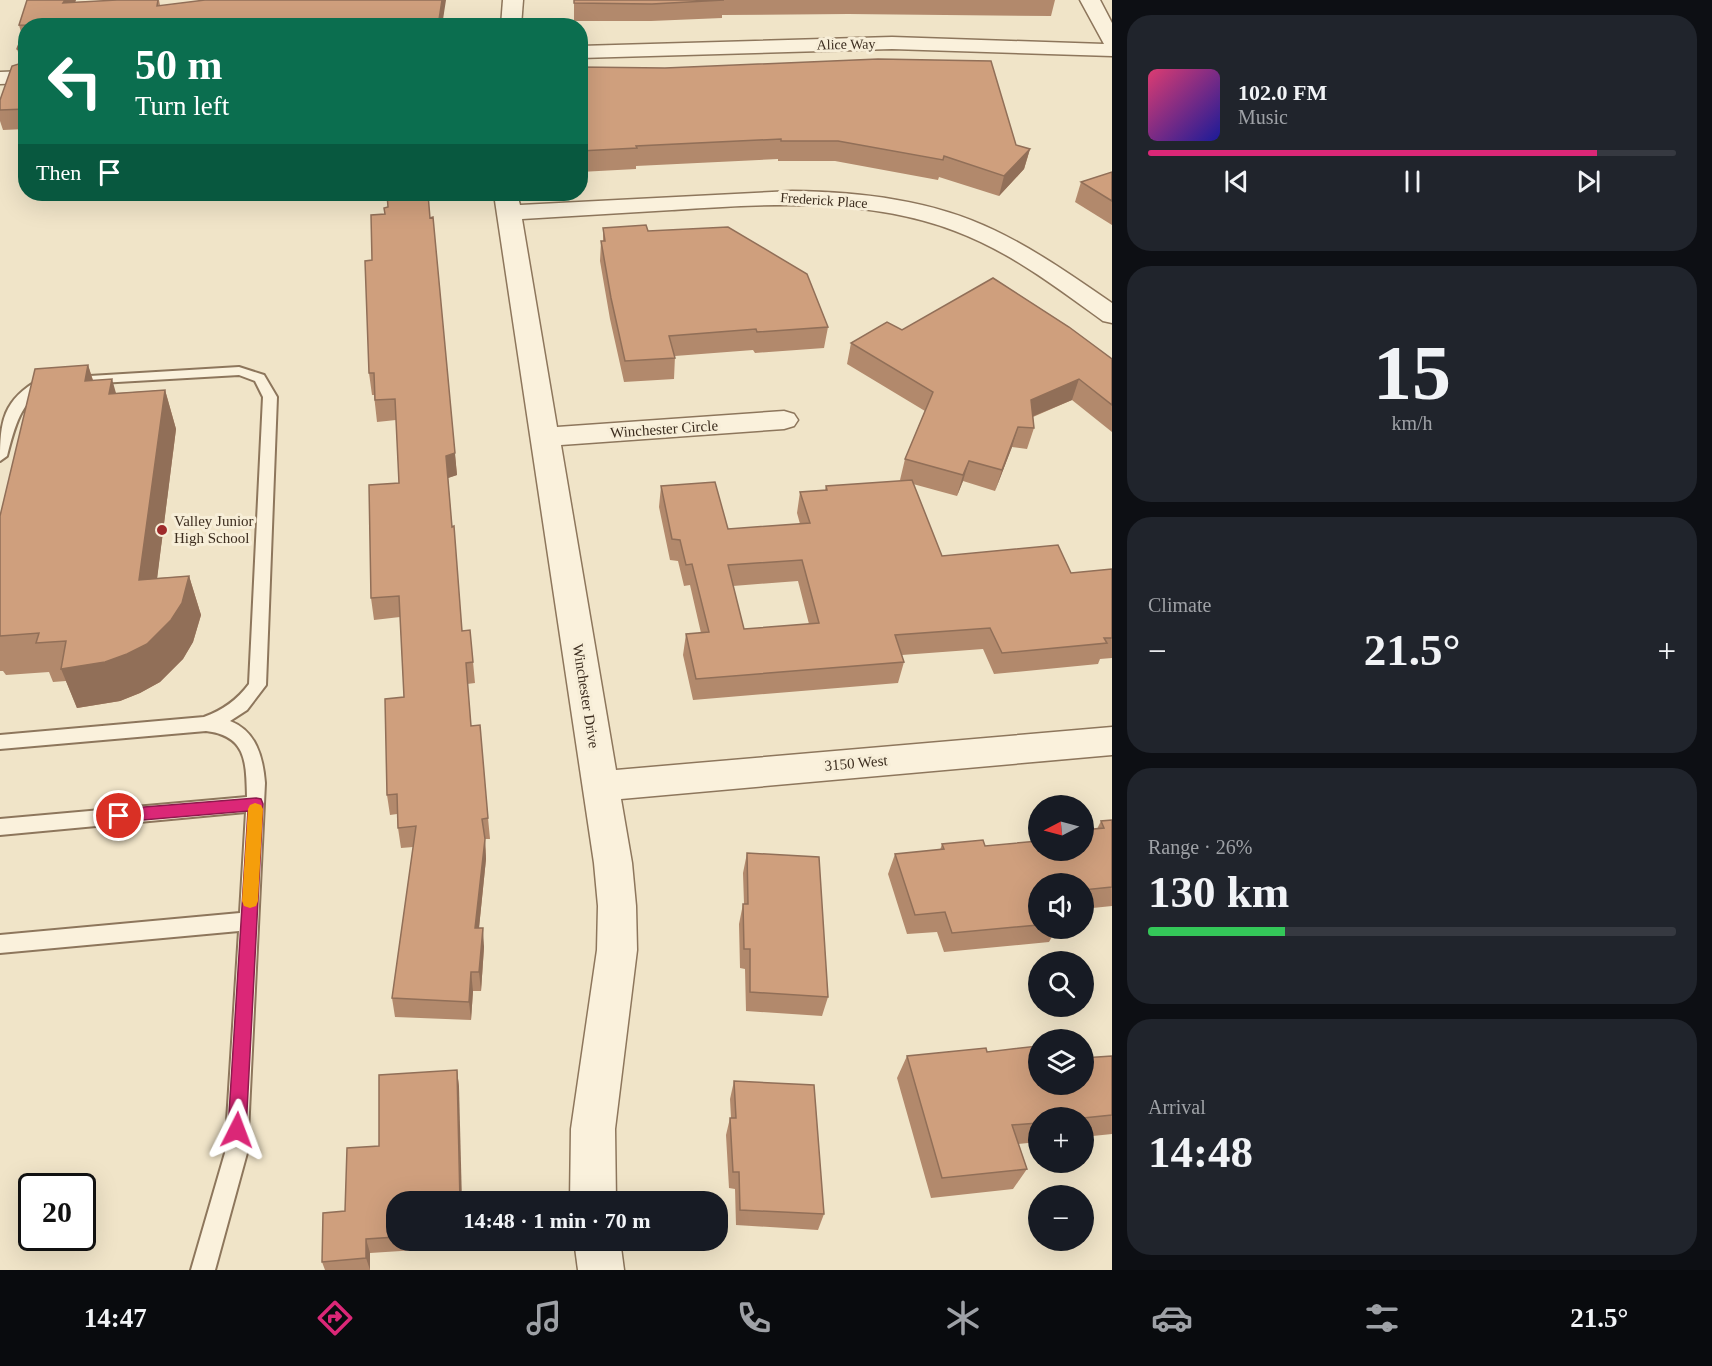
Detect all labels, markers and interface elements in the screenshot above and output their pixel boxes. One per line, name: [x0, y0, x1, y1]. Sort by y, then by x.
street label: Alice Way: [816, 36, 876, 53]
icon: left: [36, 42, 114, 120]
text: 50 m: [135, 42, 223, 88]
text: 102.0 FM: [1238, 80, 1327, 105]
text: Turn left: [135, 91, 229, 121]
text: Music: [1238, 106, 1288, 128]
icon: arrive: [93, 156, 126, 189]
text: Then: [36, 160, 81, 185]
icon: previous: [1220, 165, 1253, 198]
icon: pause: [1396, 165, 1429, 198]
icon: next: [1572, 165, 1605, 198]
street label: Frederick Place: [780, 190, 868, 211]
text: 15: [1373, 329, 1451, 416]
text: km/h: [1391, 412, 1433, 434]
street label: Winchester Circle: [610, 417, 719, 441]
place label: Valley Junior High School: [174, 513, 254, 546]
marker: Valley Junior High School: [155, 523, 169, 537]
text: Climate: [1148, 594, 1211, 616]
text: 21.5°: [1364, 625, 1460, 675]
text: −: [1148, 633, 1167, 669]
text: +: [1657, 633, 1676, 669]
street label: Winchester Drive: [570, 643, 602, 750]
street label: 3150 West: [824, 752, 889, 774]
pin: [93, 790, 144, 841]
north arrow: [1028, 795, 1094, 861]
map controls: [1028, 795, 1094, 1251]
icon: arrive: [102, 799, 135, 832]
text: Range · 26%: [1148, 836, 1252, 858]
text: 130 km: [1148, 867, 1289, 917]
button: sound: [1028, 873, 1094, 939]
button: search: [1028, 951, 1094, 1017]
button: layers: [1028, 1029, 1094, 1095]
text: Arrival: [1148, 1096, 1206, 1118]
position arrow: [205, 1098, 269, 1162]
button: +: [1028, 1107, 1094, 1173]
text: 14:48: [1148, 1127, 1253, 1177]
speed limit sign: 20: [18, 1173, 96, 1251]
button: −: [1028, 1185, 1094, 1251]
text: 14:48 · 1 min · 70 m: [464, 1208, 651, 1233]
icon: directions: [314, 1297, 356, 1339]
icon: music: [523, 1297, 565, 1339]
icon: phone: [733, 1297, 775, 1339]
icon: climate: [942, 1297, 984, 1339]
icon: car: [1151, 1297, 1193, 1339]
icon: filters: [1361, 1297, 1403, 1339]
text: 14:47: [84, 1303, 147, 1333]
text: 21.5°: [1570, 1303, 1628, 1333]

